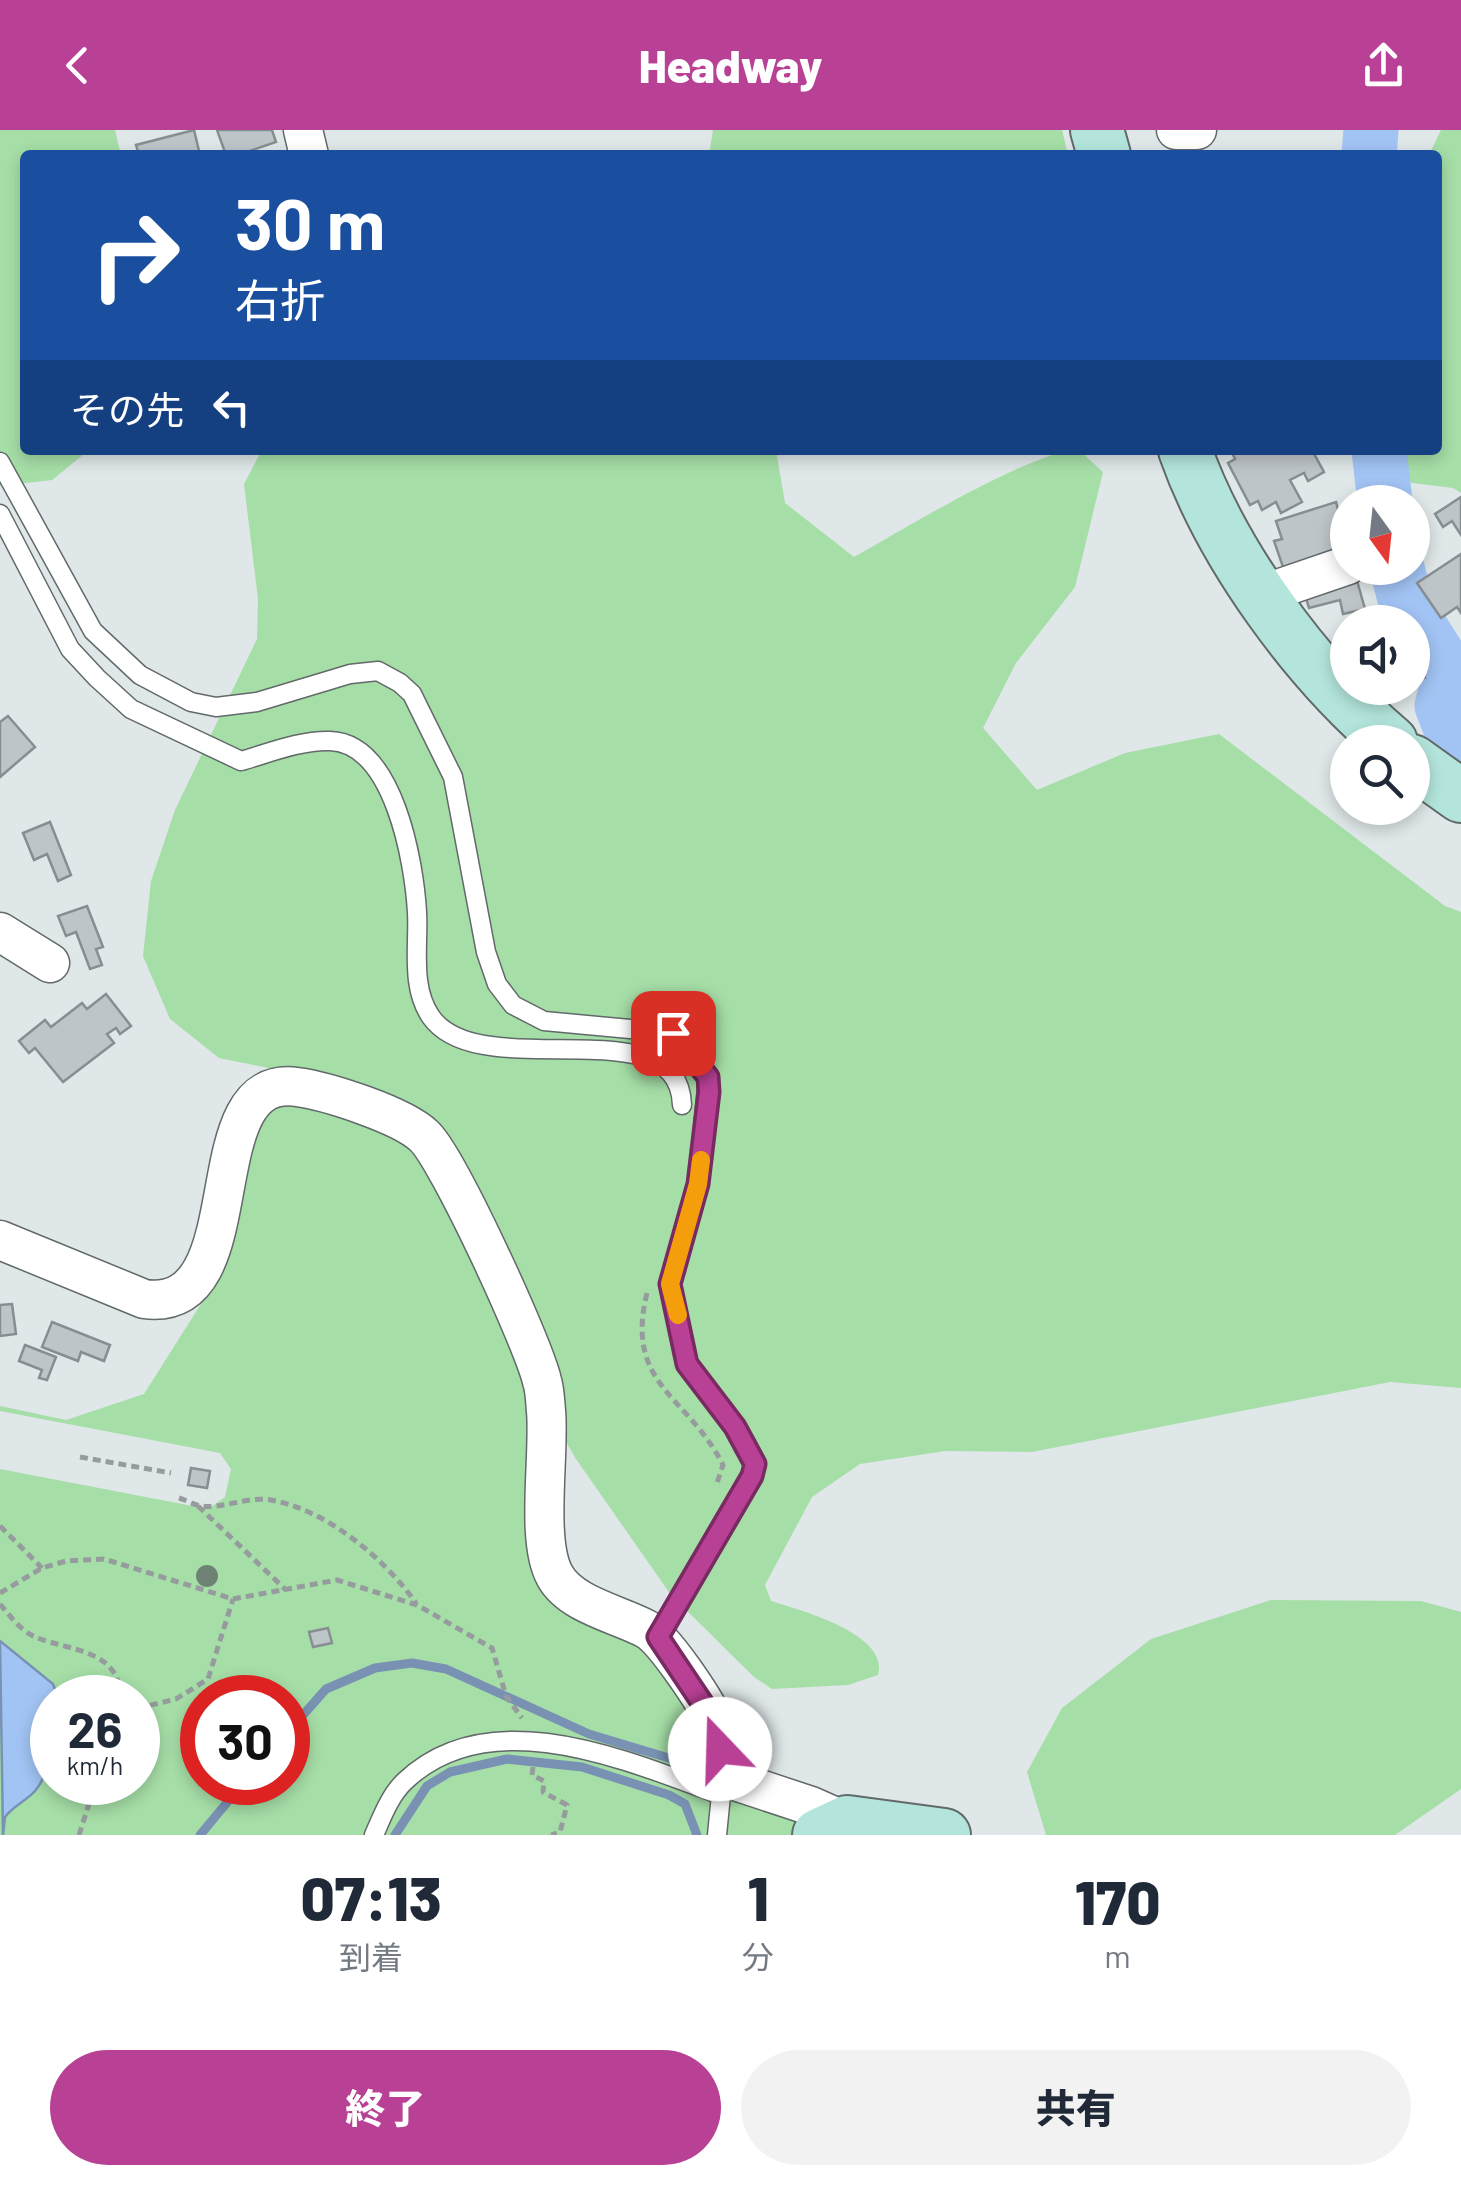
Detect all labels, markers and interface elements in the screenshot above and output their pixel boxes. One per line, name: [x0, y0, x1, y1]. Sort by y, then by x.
icon: back: [50, 38, 105, 93]
text: Headway: [639, 38, 822, 92]
icon: share: [1356, 38, 1411, 93]
text: 30 m: [235, 180, 385, 264]
icon: right: [70, 190, 200, 320]
text: 右折: [235, 272, 325, 326]
icon: left: [204, 380, 259, 435]
text: その先: [70, 386, 184, 432]
north arrow: [1330, 485, 1430, 585]
map controls: [1330, 485, 1430, 825]
button: sound: [1330, 605, 1430, 705]
button: search: [1330, 725, 1430, 825]
pin: [631, 991, 716, 1076]
icon: arrive: [646, 1006, 701, 1061]
speed limit sign: 30: [180, 1675, 310, 1805]
position arrow: [668, 1697, 772, 1801]
text: 26: [68, 1698, 122, 1758]
text: km/h: [67, 1750, 123, 1780]
text: 07:13: [301, 1861, 442, 1933]
text: 1: [747, 1861, 769, 1933]
text: 170: [1075, 1865, 1160, 1937]
text: m: [1104, 1936, 1131, 1974]
text: 到着: [339, 1937, 403, 1975]
text: 分: [742, 1937, 774, 1975]
button: 終了: [50, 2050, 721, 2165]
button: 共有: [741, 2050, 1411, 2165]

